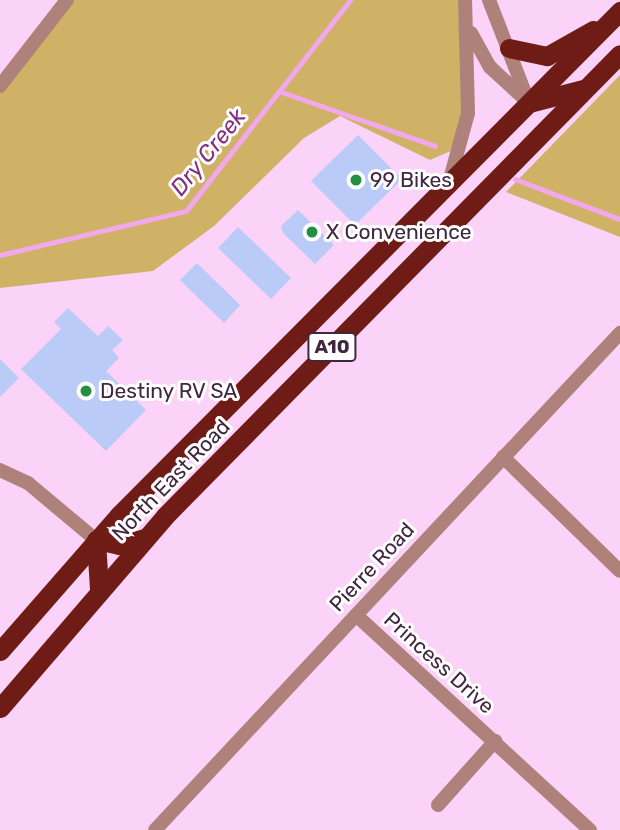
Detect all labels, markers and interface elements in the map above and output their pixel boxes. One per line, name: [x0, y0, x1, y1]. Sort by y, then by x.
water label: Dry Creek: [164, 103, 252, 201]
place label: 99 Bikes: [370, 167, 452, 193]
marker: 99 Bikes: [348, 172, 364, 188]
place label: X Convenience: [326, 219, 472, 245]
marker: X Convenience: [304, 224, 320, 240]
road number: A10: [306, 332, 358, 362]
place label: Destiny RV SA: [100, 378, 238, 404]
marker: Destiny RV SA: [78, 383, 94, 399]
street label: North East Road: [107, 414, 235, 546]
street label: Pierre Road: [324, 517, 420, 617]
street label: Princess Drive: [379, 607, 499, 719]

